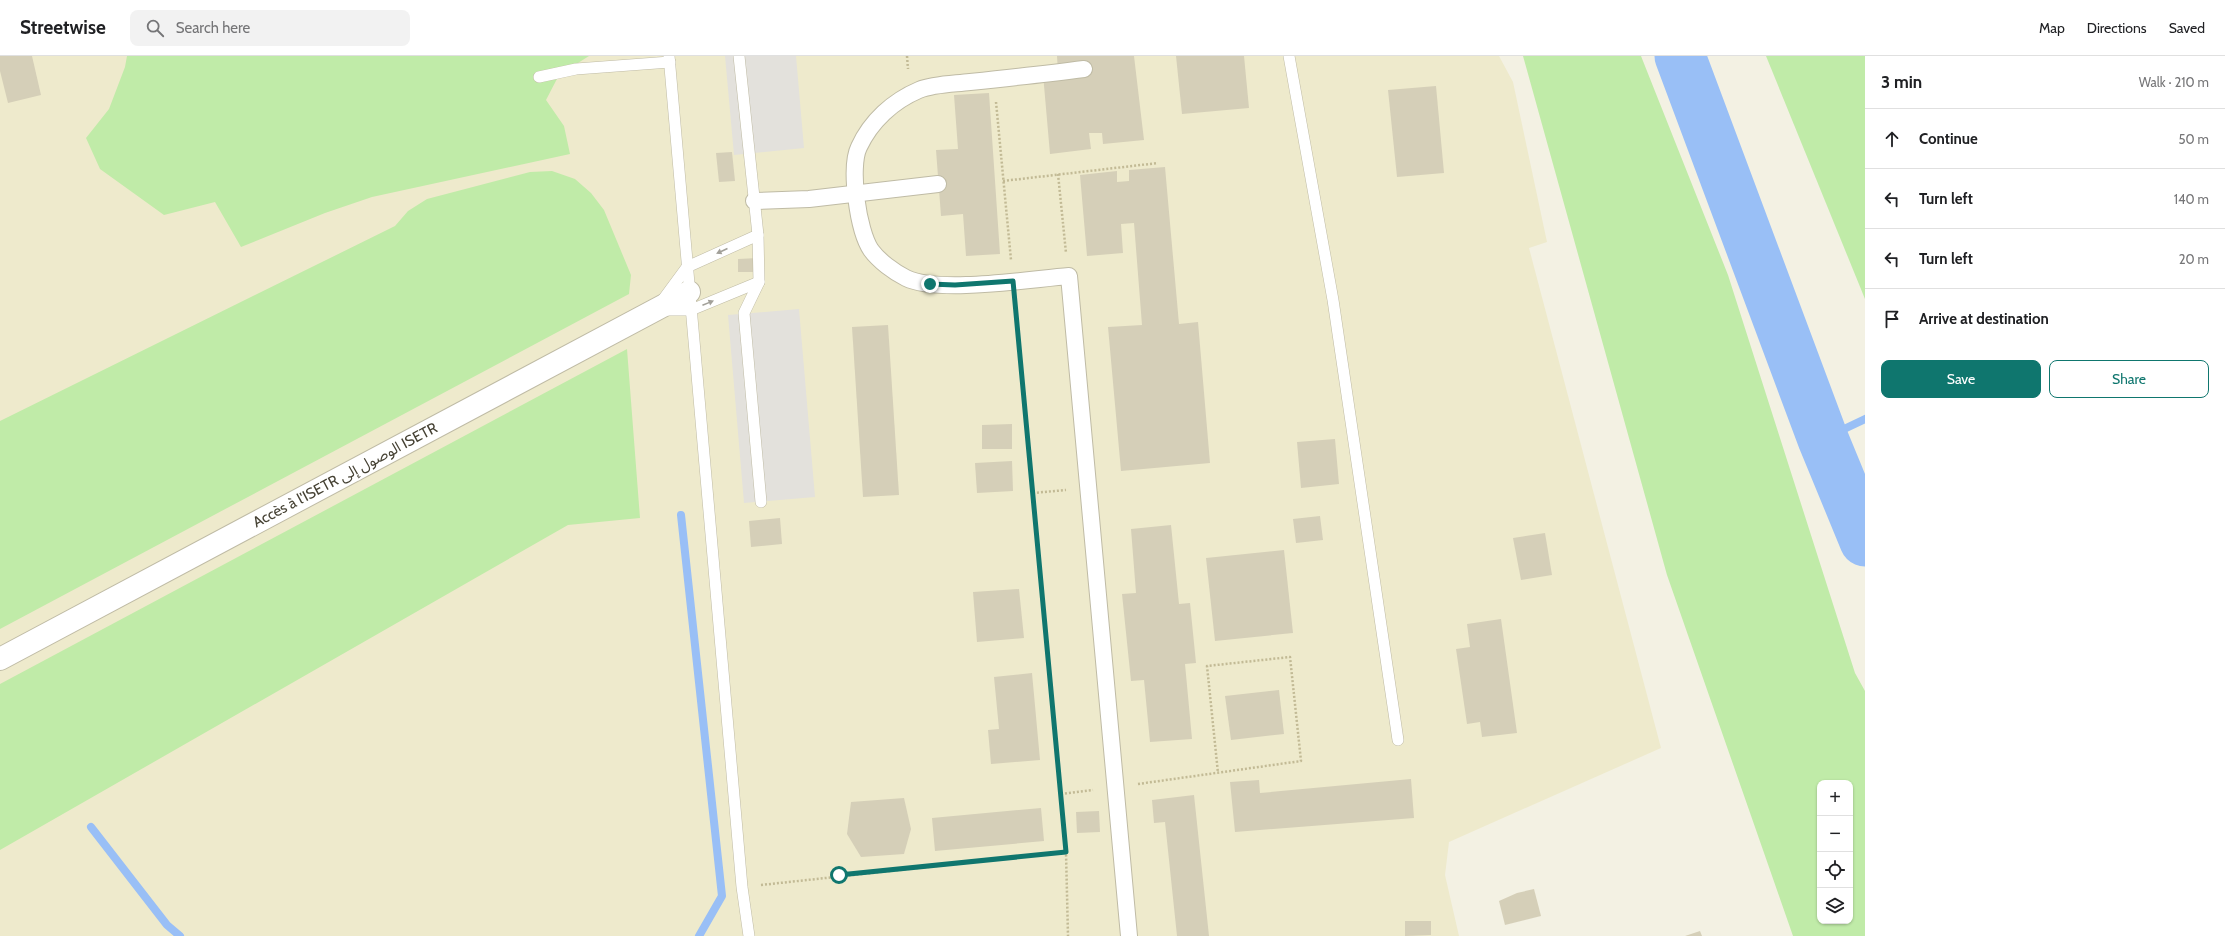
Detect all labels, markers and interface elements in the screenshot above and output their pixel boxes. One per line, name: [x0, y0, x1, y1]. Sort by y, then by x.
search box: [130, 10, 410, 46]
text: Streetwise: [20, 16, 106, 39]
icon: search: [144, 17, 166, 39]
text: Search here: [176, 19, 250, 37]
text: Map: [2039, 19, 2065, 37]
text: Directions: [2087, 19, 2147, 37]
text: Saved: [2169, 19, 2205, 37]
text: 3 min: [1881, 72, 1922, 92]
text: Walk · 210 m: [2139, 74, 2209, 90]
icon: ahead: [1881, 128, 1903, 150]
text: Continue: [1919, 130, 1978, 148]
text: 50 m: [2179, 131, 2209, 147]
icon: left: [1881, 188, 1903, 210]
text: Turn left: [1919, 190, 1973, 208]
text: 140 m: [2174, 191, 2209, 207]
one-way arrow: [717, 248, 728, 254]
icon: left: [1881, 248, 1903, 270]
text: Turn left: [1919, 250, 1973, 268]
text: 20 m: [2179, 251, 2209, 267]
route end: [921, 275, 939, 293]
one-way arrow: [702, 299, 714, 305]
icon: arrive: [1881, 308, 1903, 330]
text: Arrive at destination: [1919, 310, 2049, 328]
button: Save: [1881, 360, 2041, 398]
button: Share: [2049, 360, 2209, 398]
street label: Accès à l'ISETR الوصول إلى ISETR: [250, 419, 441, 532]
map controls: [1817, 780, 1853, 924]
button: +: [1817, 780, 1853, 816]
button: −: [1817, 816, 1853, 852]
button: locate: [1817, 852, 1853, 888]
route start: [830, 866, 848, 884]
button: layers: [1817, 888, 1853, 924]

